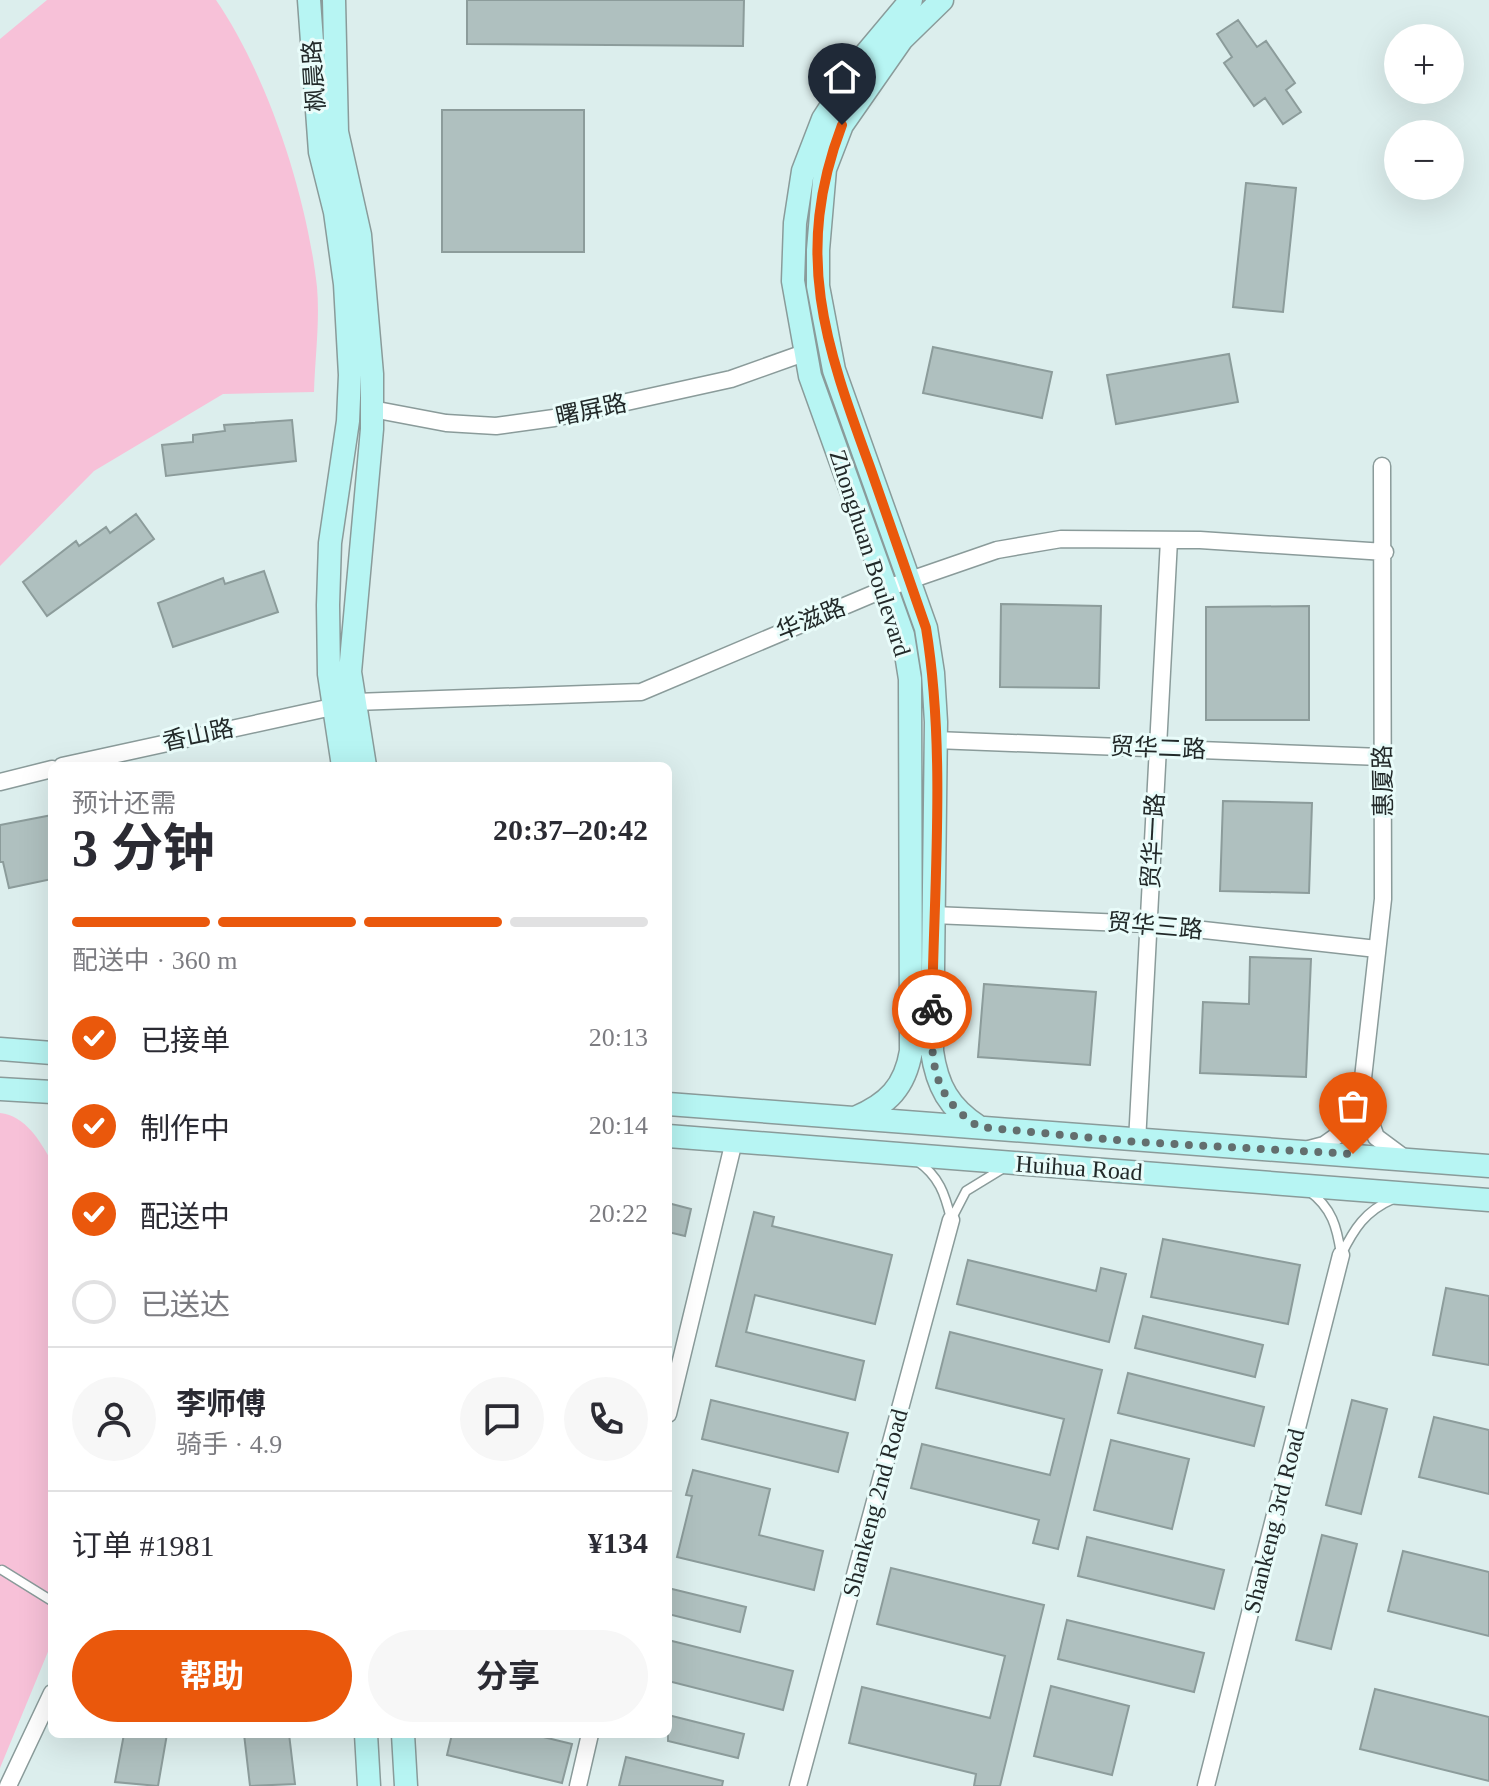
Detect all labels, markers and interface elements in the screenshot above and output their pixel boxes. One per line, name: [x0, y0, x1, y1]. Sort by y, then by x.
map controls: [1384, 24, 1464, 200]
button: +: [1384, 24, 1464, 104]
street label: 枫晨路: [299, 39, 329, 113]
pin: [808, 43, 876, 125]
icon: home: [820, 55, 864, 99]
button: −: [1384, 120, 1464, 200]
street label: 曙屏路: [553, 390, 629, 430]
street label: Zhonghuan Boulevard: [824, 447, 916, 659]
street label: 华滋路: [773, 593, 849, 645]
street label: 香山路: [160, 715, 236, 755]
street label: 贸华二路: [1110, 733, 1206, 763]
street label: 惠厦路: [1369, 745, 1397, 817]
text: 预计还需: [72, 789, 176, 818]
street label: 贸华一路: [1138, 792, 1168, 890]
text: 20:37–20:42: [493, 813, 648, 846]
text: 3 分钟: [72, 820, 215, 877]
street label: 贸华三路: [1106, 909, 1204, 943]
text: 配送中 · 360 m: [72, 946, 237, 975]
courier: [892, 969, 972, 1049]
icon: bike: [910, 987, 954, 1031]
icon: check: [72, 1016, 116, 1060]
text: 20:13: [589, 1023, 648, 1052]
text: 已接单: [140, 1024, 230, 1057]
pin: [1319, 1072, 1387, 1154]
icon: bag: [1331, 1084, 1375, 1128]
icon: check: [72, 1104, 116, 1148]
text: 20:14: [589, 1111, 648, 1140]
text: 制作中: [140, 1112, 230, 1145]
street label: Huihua Road: [1015, 1151, 1143, 1185]
icon: check: [72, 1192, 116, 1236]
text: 20:22: [589, 1199, 648, 1228]
text: 配送中: [140, 1200, 230, 1233]
text: 已送达: [140, 1288, 230, 1321]
button: person: [72, 1377, 156, 1461]
button: chat: [460, 1377, 544, 1461]
button: phone: [564, 1377, 648, 1461]
text: 李师傅: [176, 1387, 266, 1420]
street label: Shankeng 2nd Road: [837, 1406, 913, 1600]
street label: Shankeng 3rd Road: [1238, 1426, 1310, 1616]
text: 骑手 · 4.9: [176, 1430, 282, 1459]
text: ¥134: [588, 1526, 648, 1559]
text: 订单 #1981: [72, 1529, 215, 1562]
button: 帮助: [72, 1630, 352, 1722]
button: 分享: [368, 1630, 648, 1722]

